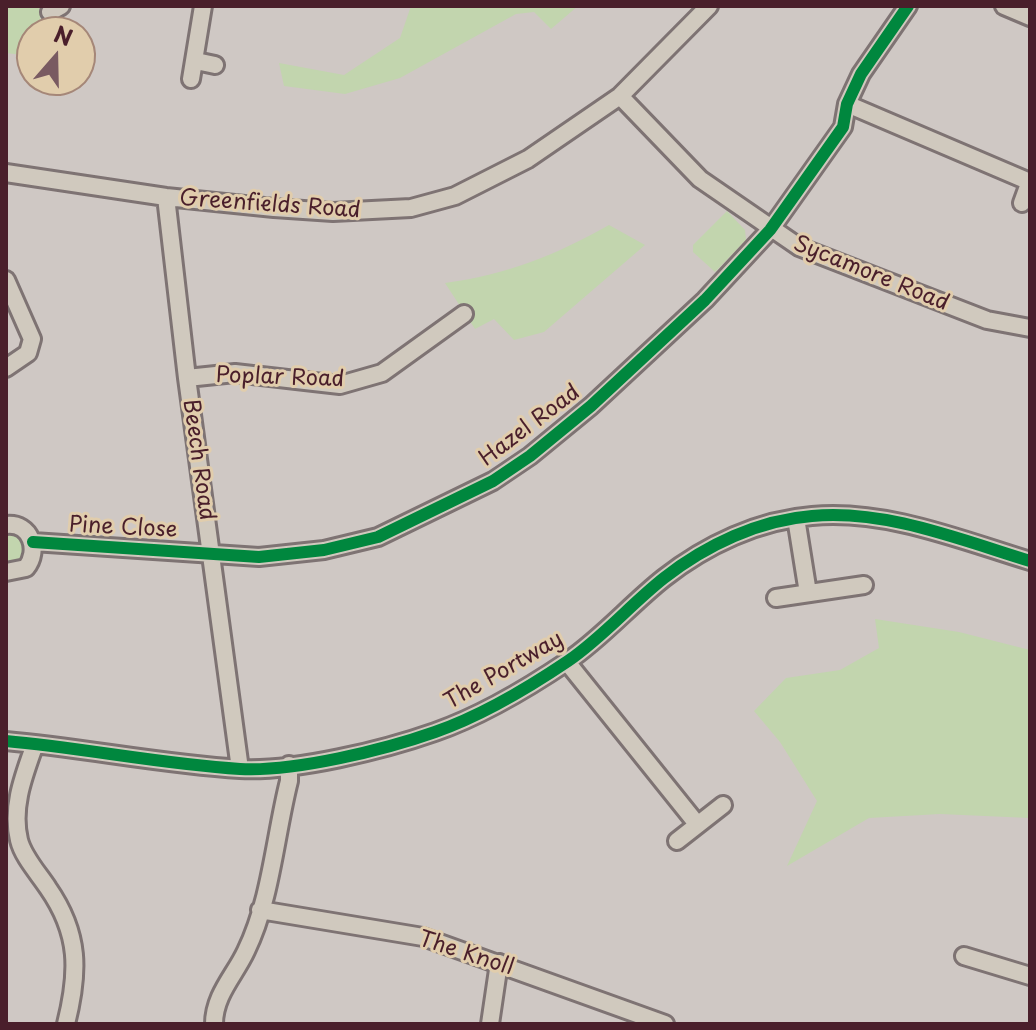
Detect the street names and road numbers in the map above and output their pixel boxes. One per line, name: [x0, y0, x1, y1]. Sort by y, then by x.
street label: Greenfields Road: [178, 185, 362, 225]
street label: Sycamore Road: [789, 231, 953, 317]
street label: Poplar Road: [215, 363, 345, 393]
street label: Hazel Road: [474, 380, 586, 472]
street label: Beech Road: [176, 398, 220, 522]
street label: Pine Close: [68, 512, 178, 544]
street label: The Portway: [440, 626, 568, 716]
street label: The Knoll: [415, 926, 517, 982]

